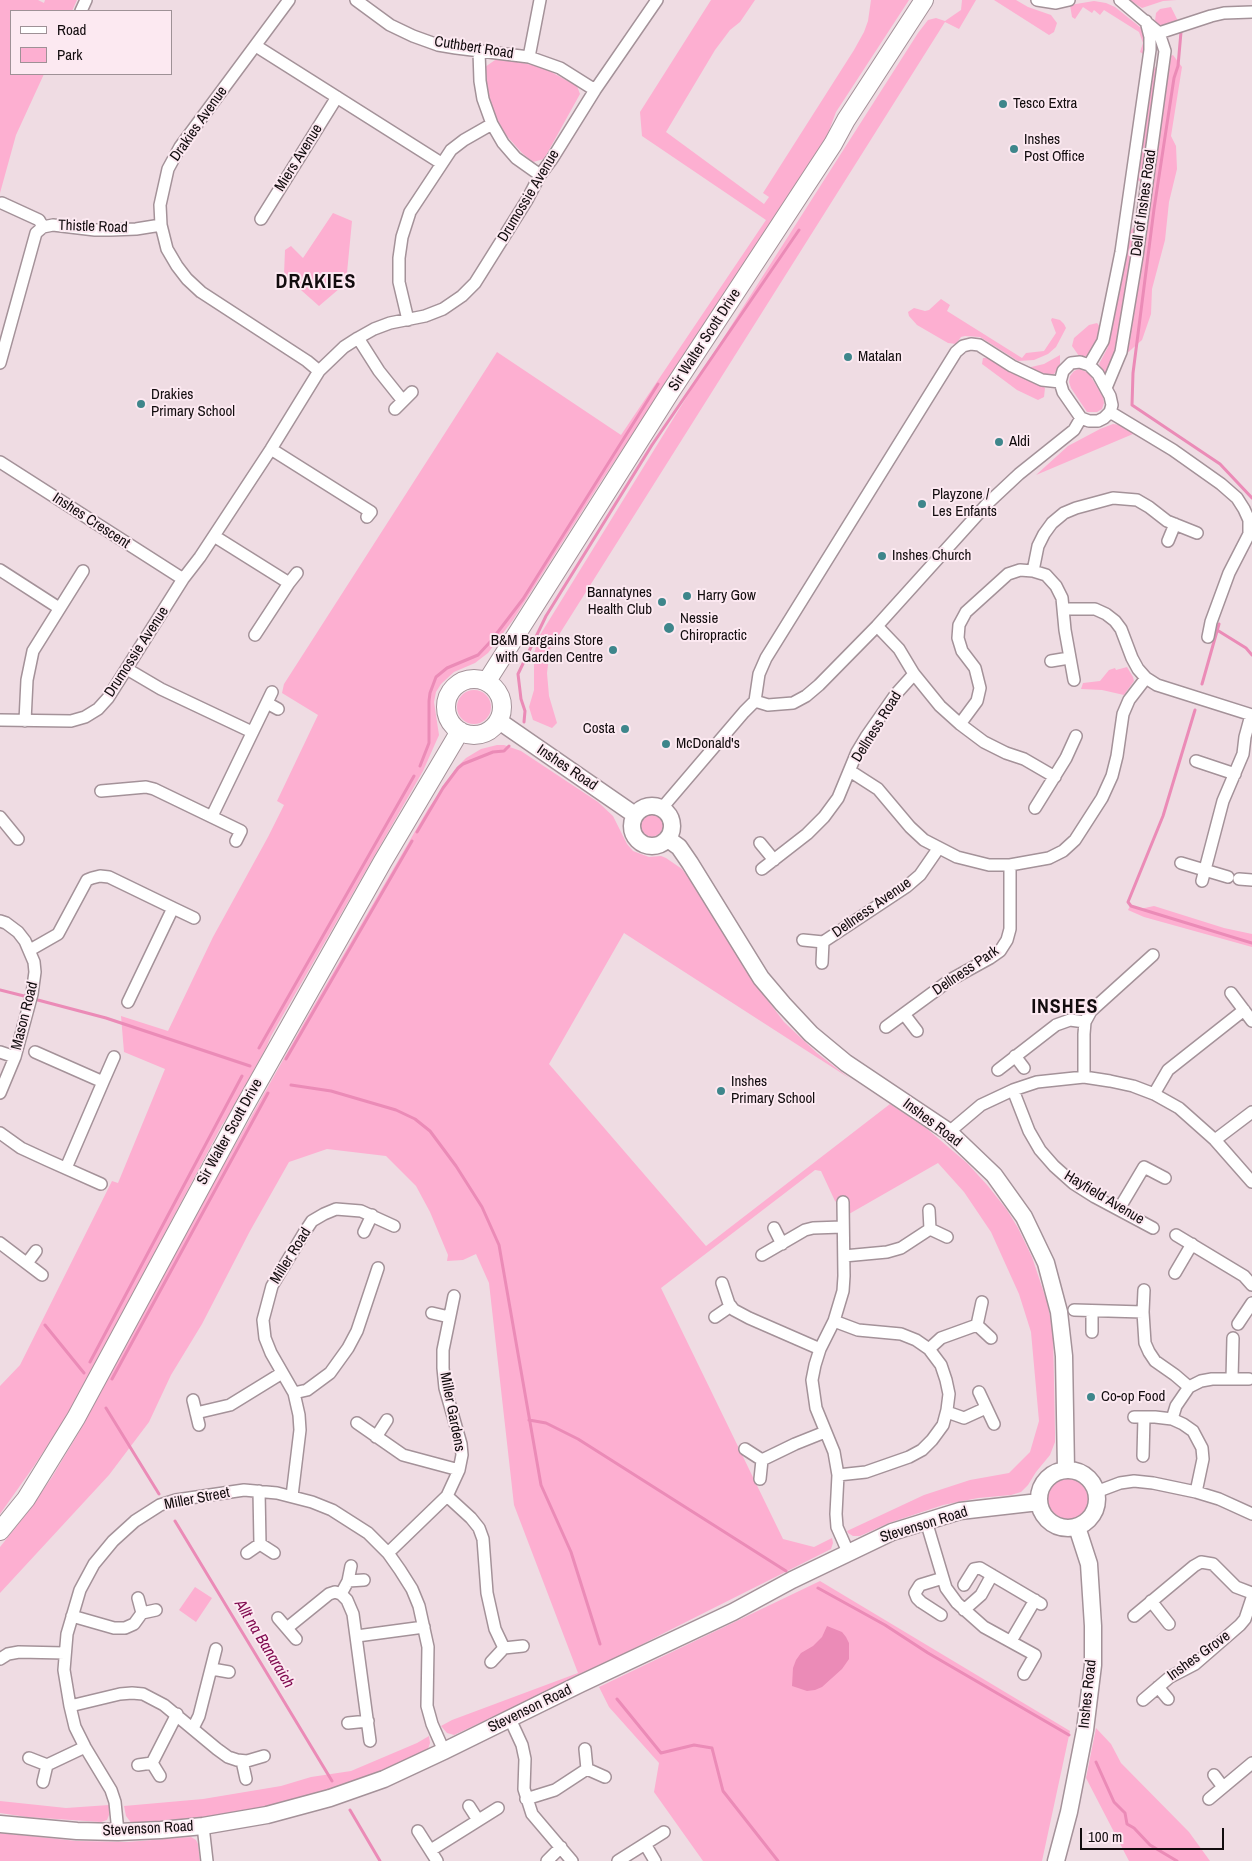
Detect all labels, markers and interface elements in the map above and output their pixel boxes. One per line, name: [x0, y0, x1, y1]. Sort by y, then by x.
legend: [10, 10, 172, 75]
text: Road: [57, 19, 86, 40]
street label: Cuthbert Road: [433, 33, 515, 63]
text: Park: [57, 44, 82, 65]
street label: Drakies Avenue: [167, 83, 231, 165]
place label: Tesco Extra: [1013, 95, 1077, 113]
marker: Tesco Extra: [997, 98, 1009, 110]
street label: Miers Avenue: [271, 121, 327, 195]
place label: Inshes Post Office: [1024, 131, 1085, 166]
marker: Inshes Post Office: [1008, 143, 1020, 155]
street label: Drumossie Avenue: [494, 147, 564, 245]
street label: Dell of Inshes Road: [1128, 149, 1160, 257]
street label: Thistle Road: [58, 217, 128, 237]
district label: DRAKIES: [275, 271, 357, 295]
street label: Sir Walter Scott Drive: [665, 285, 745, 395]
place label: Matalan: [858, 348, 902, 366]
marker: Matalan: [842, 351, 854, 363]
place label: Drakies Primary School: [151, 386, 235, 421]
marker: Drakies Primary School: [135, 398, 147, 410]
place label: Aldi: [1009, 433, 1030, 451]
marker: Aldi: [993, 436, 1005, 448]
place label: Playzone / Les Enfants: [932, 486, 997, 521]
street label: Inshes Crescent: [49, 489, 133, 553]
marker: Playzone / Les Enfants: [916, 498, 928, 510]
place label: Inshes Church: [892, 547, 971, 565]
marker: Inshes Church: [876, 550, 888, 562]
place label: Bannatynes Health Club: [587, 584, 652, 619]
place label: Harry Gow: [697, 587, 756, 605]
marker: Harry Gow: [681, 590, 693, 602]
marker: Bannatynes Health Club: [656, 596, 668, 608]
street label: Drumossie Avenue: [101, 603, 173, 701]
place label: Nessie Chiropractic: [680, 610, 747, 645]
marker: Nessie Chiropractic: [662, 621, 676, 635]
place label: B&M Bargains Store with Garden Centre: [491, 632, 603, 667]
marker: B&M Bargains Store with Garden Centre: [607, 644, 619, 656]
street label: Dellness Road: [848, 688, 906, 766]
place label: Costa: [583, 720, 615, 738]
marker: Costa: [619, 723, 631, 735]
place label: McDonald's: [676, 735, 740, 753]
marker: McDonald's: [660, 738, 672, 750]
street label: Inshes Road: [533, 741, 601, 795]
street label: Dellness Avenue: [829, 874, 915, 942]
street label: Dellness Park: [930, 942, 1002, 1000]
street label: Mason Road: [8, 980, 42, 1052]
district label: INSHES: [1031, 996, 1099, 1020]
place label: Inshes Primary School: [731, 1073, 815, 1108]
street label: Sir Walter Scott Drive: [193, 1076, 267, 1188]
marker: Inshes Primary School: [715, 1085, 727, 1097]
street label: Inshes Road: [899, 1095, 965, 1151]
street label: Hayfield Avenue: [1061, 1167, 1147, 1229]
street label: Miller Road: [267, 1225, 315, 1287]
street label: Miller Gardens: [435, 1371, 469, 1453]
place label: Co-op Food: [1101, 1388, 1165, 1406]
marker: Co-op Food: [1085, 1391, 1097, 1403]
street label: Miller Street: [163, 1484, 231, 1514]
street label: Stevenson Road: [878, 1503, 970, 1547]
water label: Allt na Banaraich: [230, 1596, 298, 1692]
street label: Inshes Grove: [1164, 1627, 1234, 1685]
street label: Inshes Road: [1075, 1659, 1101, 1729]
street label: Stevenson Road: [485, 1681, 575, 1737]
street label: Stevenson Road: [102, 1818, 194, 1840]
scale bar: [1082, 1818, 1226, 1850]
text: 100 m: [1088, 1826, 1122, 1847]

